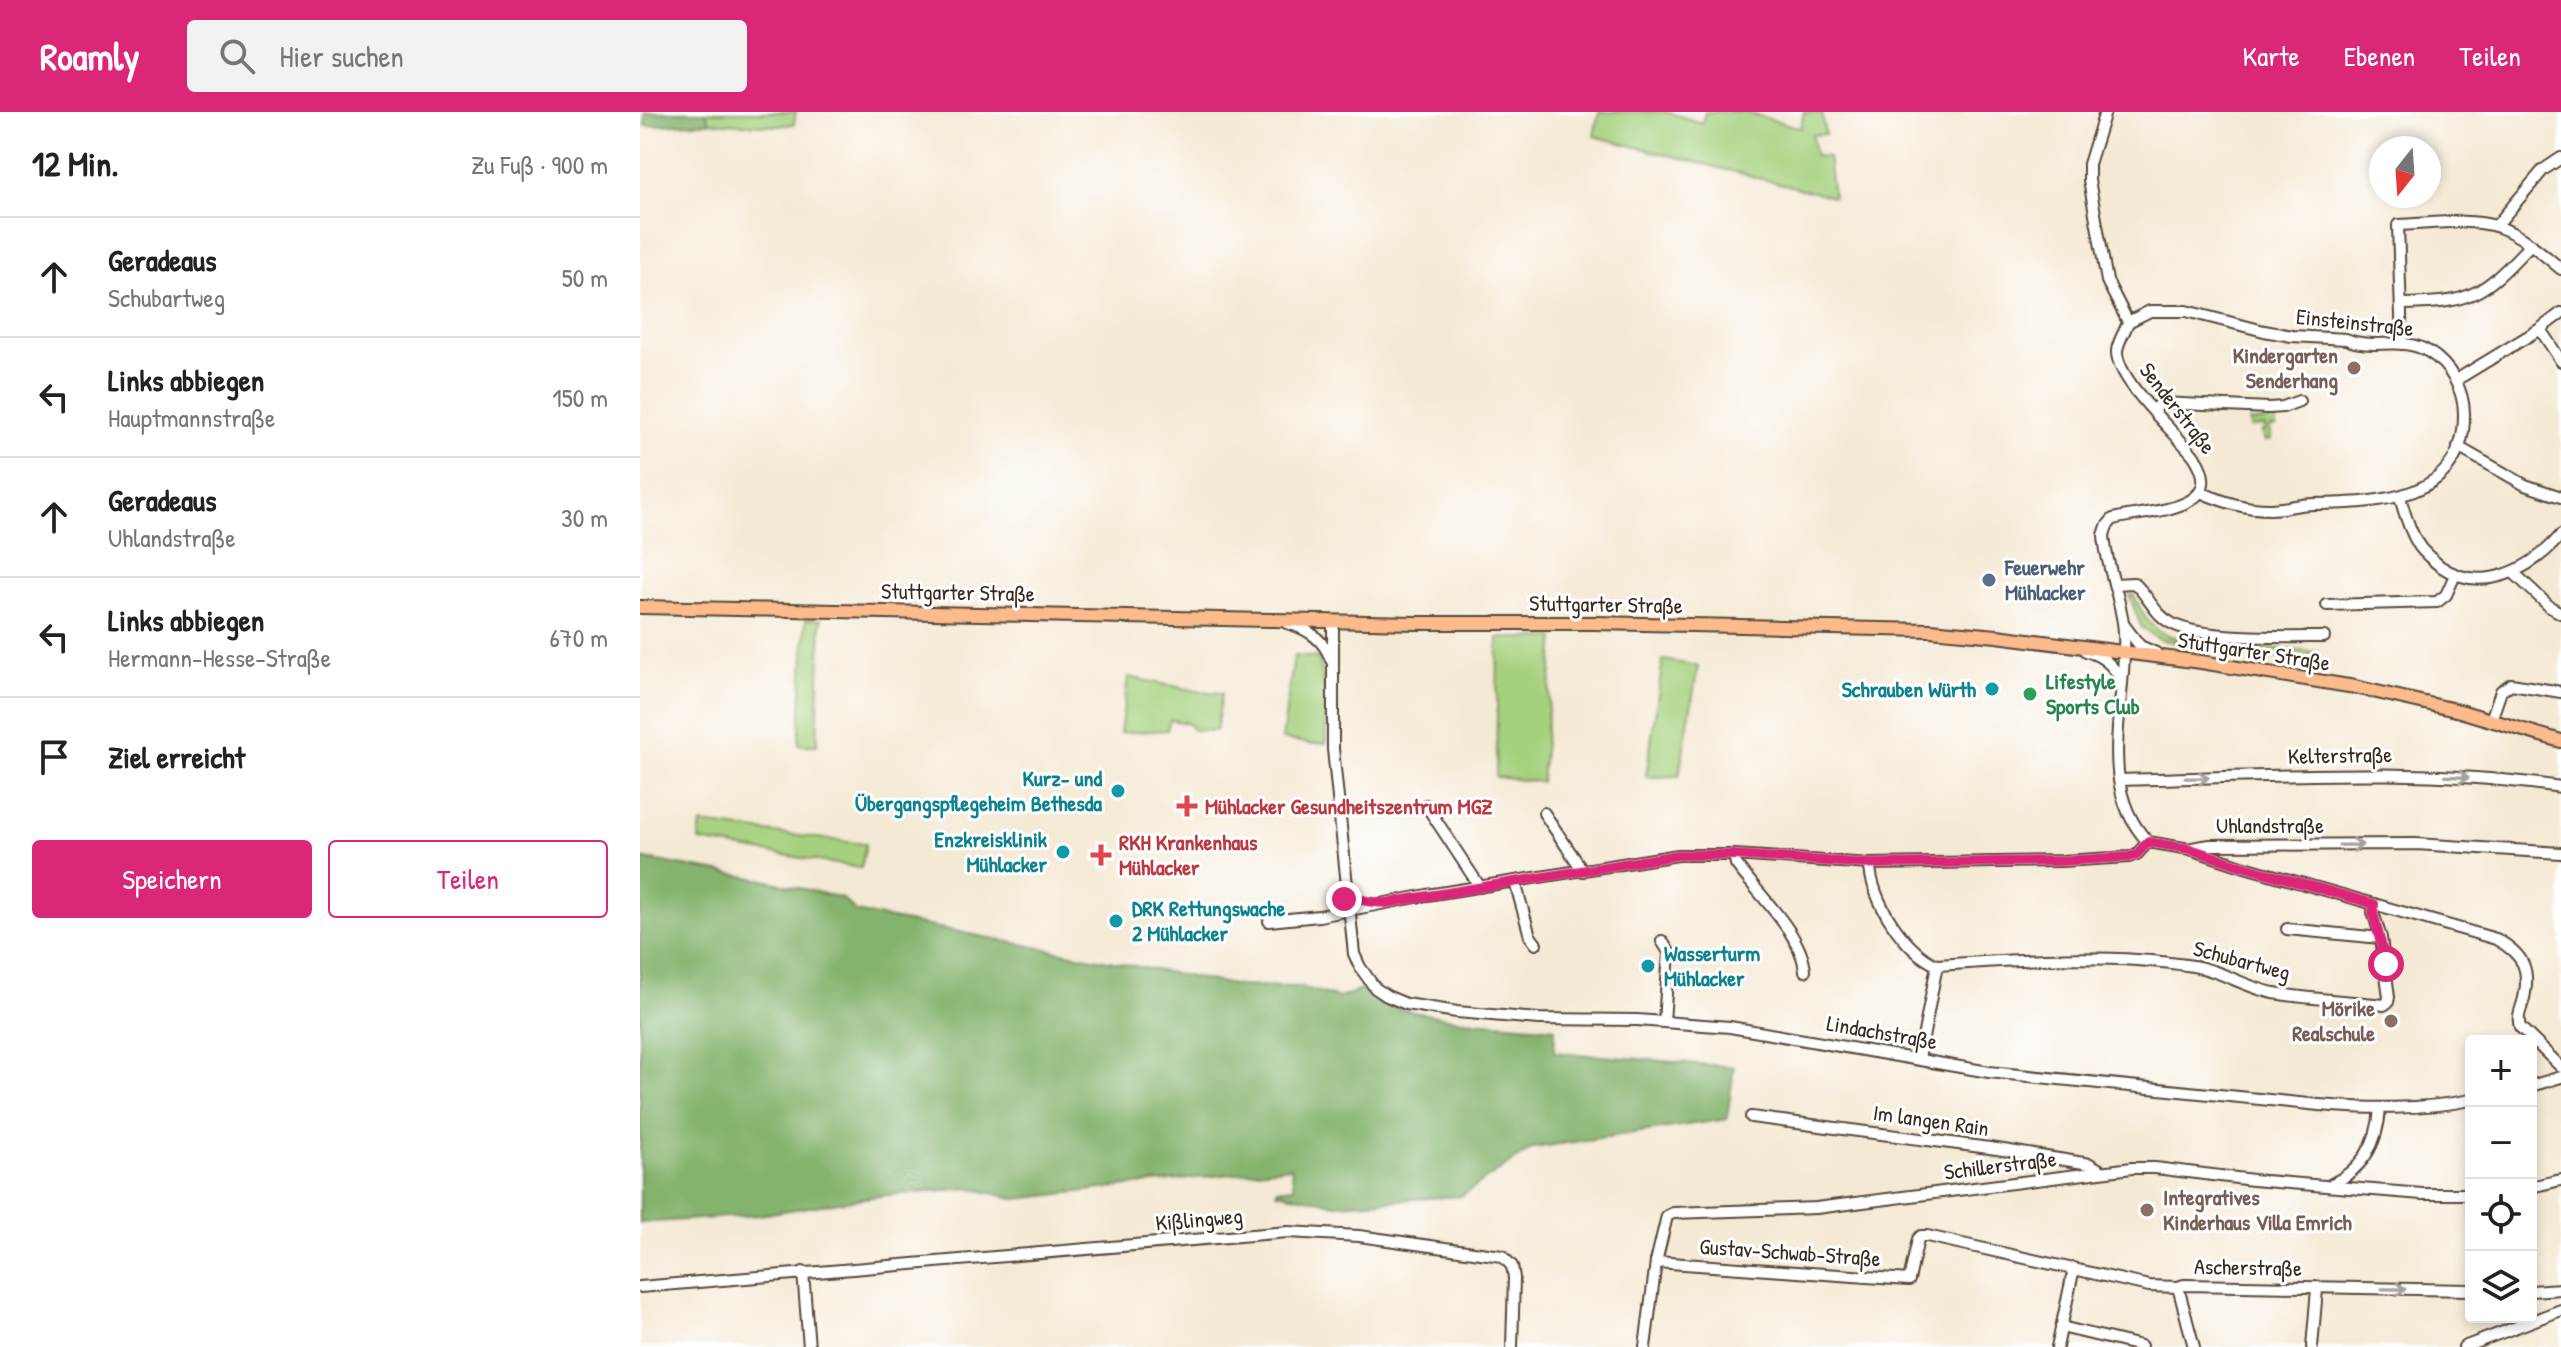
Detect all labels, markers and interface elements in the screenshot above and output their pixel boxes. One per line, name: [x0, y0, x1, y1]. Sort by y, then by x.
search box: [187, 20, 747, 92]
text: Roamly: [40, 30, 139, 82]
icon: search: [215, 34, 259, 78]
text: Hier suchen: [279, 36, 404, 76]
text: Karte: [2243, 37, 2300, 75]
text: Ebenen: [2344, 37, 2415, 75]
text: Teilen: [2459, 37, 2521, 75]
north arrow: [2369, 136, 2441, 208]
text: 12 Min.: [32, 141, 119, 187]
text: Zu Fuß · 900 m: [471, 147, 608, 182]
text: Geradeaus: [108, 240, 217, 280]
icon: ahead: [32, 255, 76, 299]
text: 50 m: [562, 260, 608, 295]
text: Schubartweg: [108, 280, 225, 315]
street label: Einsteinstraße: [2295, 301, 2415, 343]
place label: Kindergarten Senderhang: [2233, 340, 2338, 396]
street label: Senderstraße: [2133, 356, 2223, 460]
marker: Kindergarten Senderhang: [2345, 359, 2363, 377]
text: Links abbiegen: [108, 360, 264, 400]
icon: left: [32, 375, 76, 419]
text: 150 m: [552, 380, 608, 415]
text: Hauptmannstraße: [108, 400, 275, 435]
text: Geradeaus: [108, 480, 217, 520]
icon: ahead: [32, 495, 76, 539]
text: 30 m: [561, 500, 608, 535]
text: Uhlandstraße: [108, 520, 235, 555]
place label: Feuerwehr Mühlacker: [2004, 552, 2086, 607]
marker: Feuerwehr Mühlacker: [1980, 571, 1998, 589]
street label: Stuttgarter Straße: [881, 576, 1035, 608]
street label: Stuttgarter Straße: [1529, 588, 1683, 620]
text: Links abbiegen: [108, 600, 264, 640]
icon: left: [32, 615, 76, 659]
text: 670 m: [549, 620, 608, 655]
street label: Stuttgarter Straße: [2176, 624, 2332, 678]
text: Hermann-Hesse-Straße: [108, 640, 331, 675]
place label: Lifestyle Sports Club: [2046, 666, 2140, 722]
place label: Schrauben Würth: [1842, 674, 1977, 704]
marker: Schrauben Würth: [1983, 680, 2001, 698]
marker: Lifestyle Sports Club: [2021, 685, 2039, 703]
icon: arrive: [32, 735, 76, 779]
text: Ziel erreicht: [108, 737, 245, 777]
street label: Kelterstraße: [2288, 739, 2393, 771]
place label: Kurz- und Übergangspflegeheim Bethesda: [855, 763, 1102, 819]
one-way arrow: [2443, 770, 2470, 785]
one-way arrow: [2183, 771, 2210, 786]
marker: Kurz- und Übergangspflegeheim Bethesda: [1109, 782, 1127, 800]
place label: Mühlacker Gesundheitszentrum MGZ: [1205, 791, 1493, 821]
marker: Mühlacker Gesundheitszentrum MGZ: [1176, 795, 1198, 817]
street label: Uhlandstraße: [2216, 810, 2324, 840]
place label: Enzkreisklinik Mühlacker: [934, 824, 1048, 879]
place label: RKH Krankenhaus Mühlacker: [1119, 827, 1258, 882]
one-way arrow: [2337, 837, 2364, 853]
button: Speichern: [32, 840, 312, 918]
button: Teilen: [328, 840, 608, 918]
marker: Enzkreisklinik Mühlacker: [1054, 843, 1072, 861]
marker: RKH Krankenhaus Mühlacker: [1090, 844, 1112, 866]
route end: [1326, 881, 1362, 917]
place label: DRK Rettungswache 2 Mühlacker: [1132, 893, 1285, 948]
marker: DRK Rettungswache 2 Mühlacker: [1107, 912, 1125, 930]
street label: Schubartweg: [2190, 933, 2294, 987]
place label: Wasserturm Mühlacker: [1664, 938, 1760, 993]
route start: [2368, 946, 2404, 982]
marker: Wasserturm Mühlacker: [1639, 957, 1657, 975]
place label: Mörike Realschule: [2292, 993, 2375, 1048]
street label: Lindachstraße: [1824, 1008, 1940, 1057]
marker: Mörike Realschule: [2382, 1012, 2400, 1030]
map controls: [2465, 1035, 2537, 1323]
button: +: [2465, 1035, 2537, 1107]
street label: Im langen Rain: [1871, 1097, 1991, 1143]
button: −: [2465, 1107, 2537, 1179]
street label: Schillerstraße: [1942, 1143, 2058, 1187]
button: locate: [2465, 1179, 2537, 1251]
place label: Integratives Kinderhaus Villa Emrich: [2163, 1182, 2352, 1237]
street label: Kißlingweg: [1154, 1200, 1244, 1238]
marker: Integratives Kinderhaus Villa Emrich: [2138, 1201, 2156, 1219]
street label: Gustav-Schwab-Straße: [1698, 1231, 1882, 1273]
street label: Ascherstraße: [2194, 1251, 2302, 1283]
button: layers: [2465, 1251, 2537, 1323]
one-way arrow: [2380, 1281, 2407, 1297]

